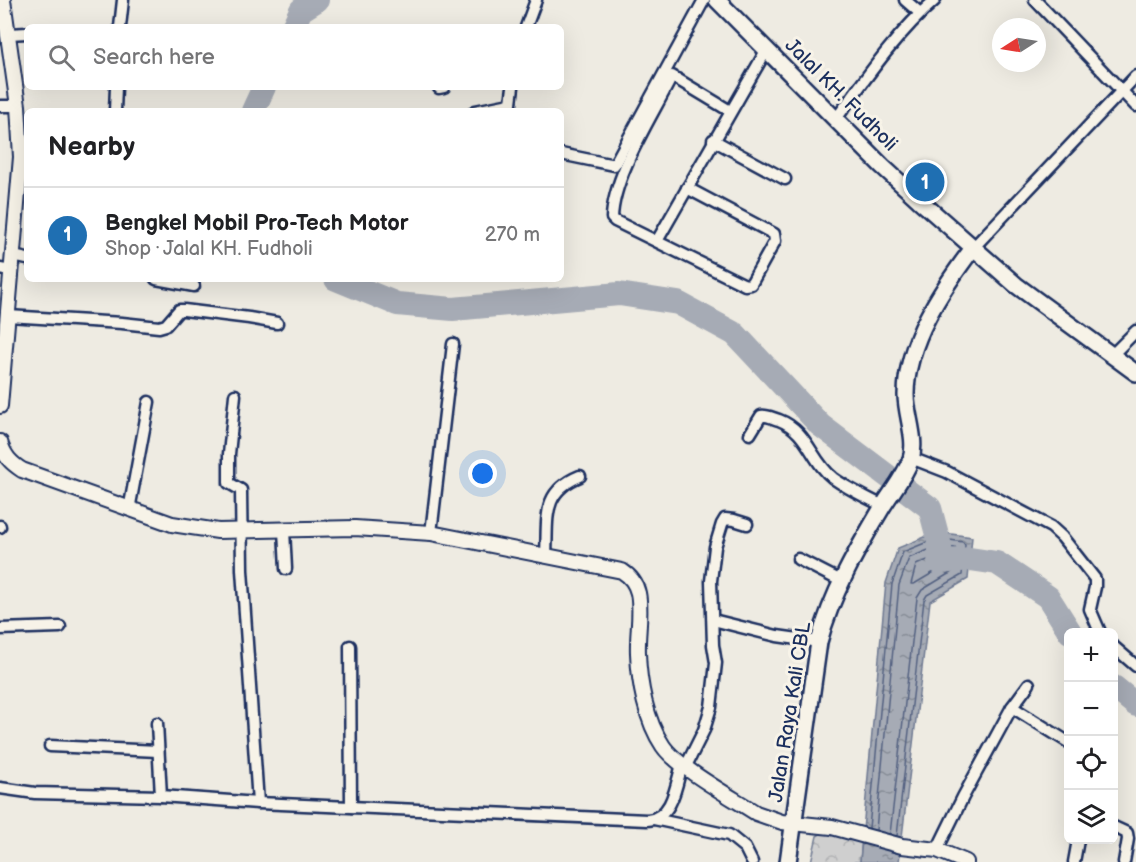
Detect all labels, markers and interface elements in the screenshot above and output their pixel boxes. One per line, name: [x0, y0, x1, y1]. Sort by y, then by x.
north arrow: [992, 18, 1046, 72]
search box: [24, 24, 564, 90]
street label: Jalal KH. Fudholi: [780, 34, 902, 156]
icon: search: [45, 41, 78, 74]
text: Search here: [93, 44, 215, 71]
text: Nearby: [48, 132, 135, 163]
pin: 1: [906, 160, 944, 204]
text: Bengkel Mobil Pro-Tech Motor: [105, 210, 409, 237]
text: 1: [63, 223, 72, 247]
text: 270 m: [485, 223, 540, 247]
text: Shop · Jalal KH. Fudholi: [105, 237, 313, 261]
your location: [468, 459, 497, 488]
street label: Jalan Raya Kali CBL: [764, 620, 816, 804]
map controls: [1064, 628, 1118, 844]
button: +: [1064, 628, 1118, 682]
button: −: [1064, 682, 1118, 736]
button: locate: [1064, 736, 1118, 790]
button: layers: [1064, 790, 1118, 844]

